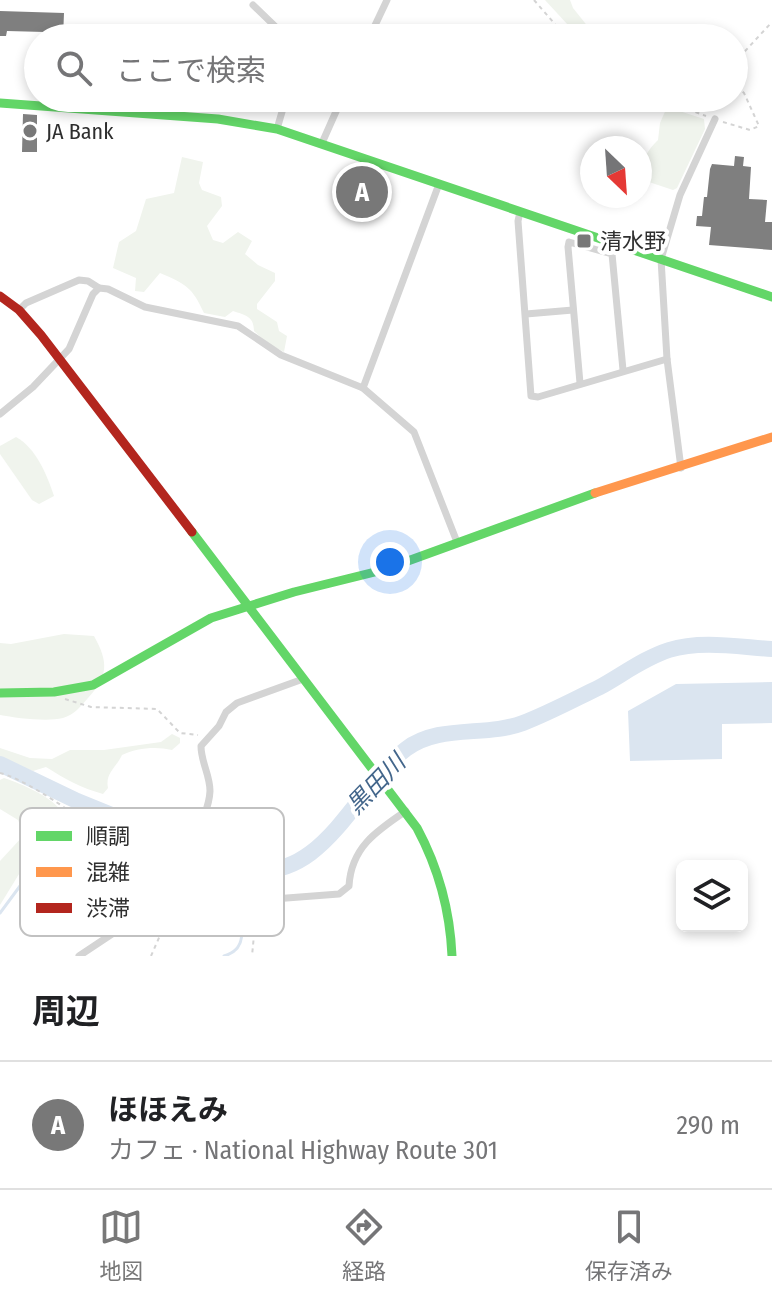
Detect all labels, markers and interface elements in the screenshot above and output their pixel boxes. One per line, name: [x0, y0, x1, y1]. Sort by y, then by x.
search box: [24, 24, 748, 112]
icon: search: [52, 46, 96, 90]
text: ここで検索: [116, 53, 266, 89]
place label: JA Bank: [46, 118, 114, 145]
marker: JA Bank: [21, 122, 39, 140]
north arrow: [580, 136, 652, 208]
pin: A: [336, 162, 388, 222]
place label: 清水野: [600, 228, 666, 255]
marker: 清水野: [575, 232, 593, 250]
your location: [370, 542, 410, 582]
water label: 黒田川: [341, 746, 413, 820]
legend: [20, 808, 284, 936]
text: 順調: [86, 823, 130, 850]
text: 混雑: [86, 859, 130, 886]
map controls: [676, 860, 748, 932]
button: layers: [676, 860, 748, 932]
text: 渋滞: [86, 895, 130, 922]
text: 周辺: [32, 991, 100, 1032]
text: ほほえみ: [108, 1092, 228, 1128]
text: A: [51, 1110, 65, 1141]
text: 290 m: [676, 1110, 740, 1141]
text: カフェ · National Highway Route 301: [108, 1135, 498, 1166]
tab: 地図: [99, 1205, 143, 1285]
tab: 経路: [342, 1205, 386, 1285]
tab: 保存済み: [585, 1205, 673, 1285]

